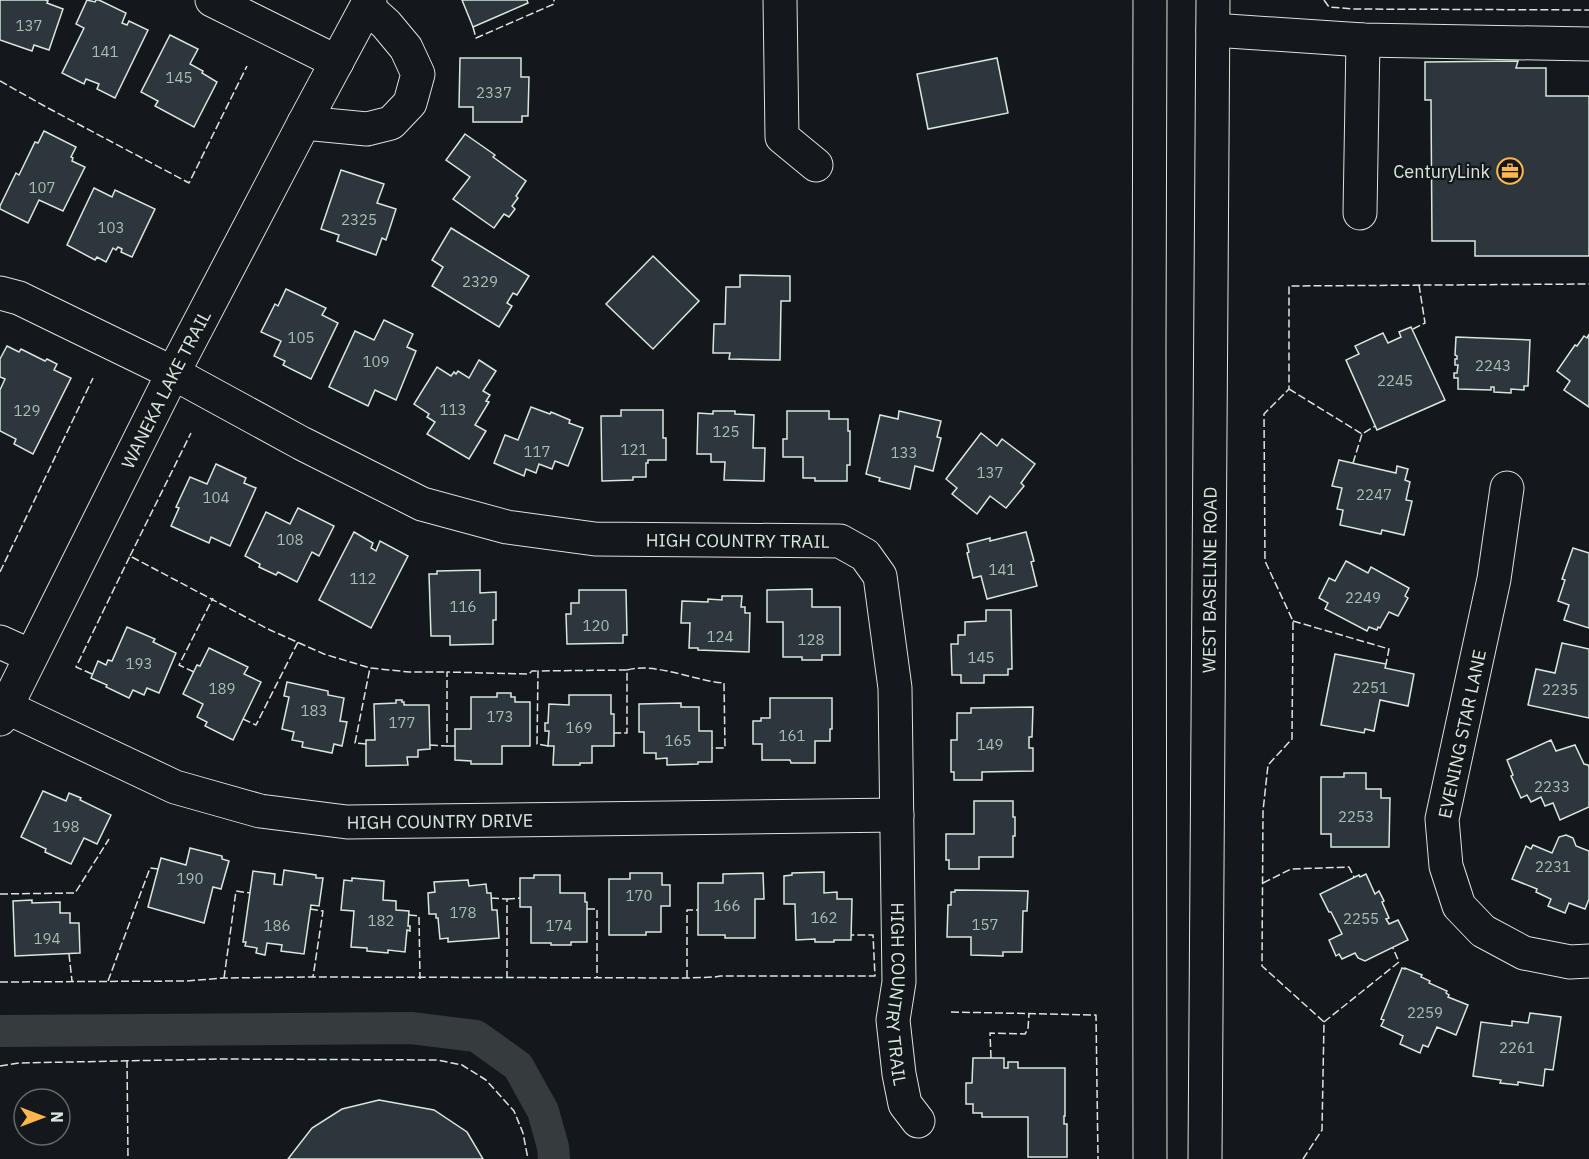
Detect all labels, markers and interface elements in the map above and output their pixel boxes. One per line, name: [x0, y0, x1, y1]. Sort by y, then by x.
house number: 137: [15, 16, 43, 35]
house number: 141: [91, 42, 119, 61]
house number: 145: [165, 68, 193, 87]
house number: 2337: [476, 83, 512, 102]
office icon: CenturyLink: [1495, 156, 1525, 186]
place label: CenturyLink: [1393, 160, 1491, 183]
house number: 107: [28, 178, 56, 197]
house number: 2325: [341, 210, 377, 229]
house number: 103: [97, 218, 125, 237]
house number: 2329: [462, 272, 498, 291]
street label: WANEKA LAKE TRAIL: [116, 306, 215, 472]
house number: 105: [287, 328, 315, 347]
house number: 109: [362, 352, 390, 371]
house number: 2243: [1475, 356, 1511, 375]
house number: 2245: [1377, 371, 1413, 390]
house number: 113: [439, 400, 467, 419]
house number: 129: [13, 401, 41, 420]
house number: 125: [712, 422, 740, 441]
house number: 121: [620, 440, 648, 459]
house number: 117: [523, 442, 551, 461]
house number: 133: [890, 443, 918, 462]
house number: 137: [976, 463, 1004, 482]
house number: 2247: [1356, 485, 1392, 504]
street label: WEST BASELINE ROAD: [1197, 487, 1221, 673]
house number: 104: [202, 488, 230, 507]
street label: HIGH COUNTRY TRAIL: [646, 528, 830, 552]
house number: 108: [276, 530, 304, 549]
house number: 141: [988, 560, 1016, 579]
house number: 112: [349, 569, 377, 588]
house number: 2249: [1345, 588, 1381, 607]
house number: 116: [449, 597, 477, 616]
house number: 120: [582, 616, 610, 635]
house number: 124: [706, 627, 734, 646]
house number: 128: [797, 630, 825, 649]
house number: 145: [967, 648, 995, 667]
street label: EVENING STAR LANE: [1433, 648, 1491, 820]
house number: 193: [125, 654, 153, 673]
house number: 2251: [1352, 678, 1388, 697]
house number: 189: [208, 679, 236, 698]
house number: 2235: [1542, 680, 1578, 699]
house number: 183: [300, 701, 328, 720]
house number: 173: [486, 707, 514, 726]
house number: 177: [388, 713, 416, 732]
house number: 169: [565, 718, 593, 737]
house number: 161: [778, 726, 806, 745]
house number: 165: [664, 731, 692, 750]
house number: 149: [976, 735, 1004, 754]
house number: 2233: [1534, 777, 1570, 796]
house number: 2253: [1338, 807, 1374, 826]
street label: HIGH COUNTRY DRIVE: [347, 808, 533, 834]
house number: 198: [52, 817, 80, 836]
house number: 2231: [1535, 857, 1571, 876]
house number: 190: [176, 869, 204, 888]
house number: 170: [625, 886, 653, 905]
house number: 166: [713, 896, 741, 915]
street label: HIGH COUNTRY TRAIL: [881, 902, 913, 1087]
house number: 178: [449, 903, 477, 922]
house number: 162: [810, 908, 838, 927]
house number: 2255: [1343, 909, 1379, 928]
house number: 182: [367, 911, 395, 930]
house number: 157: [971, 915, 999, 934]
house number: 186: [263, 916, 291, 935]
house number: 174: [545, 916, 573, 935]
house number: 194: [33, 929, 61, 948]
house number: 2259: [1407, 1003, 1443, 1022]
house number: 2261: [1499, 1038, 1535, 1057]
north arrow: [12, 1087, 72, 1147]
text: N: [47, 1111, 67, 1123]

